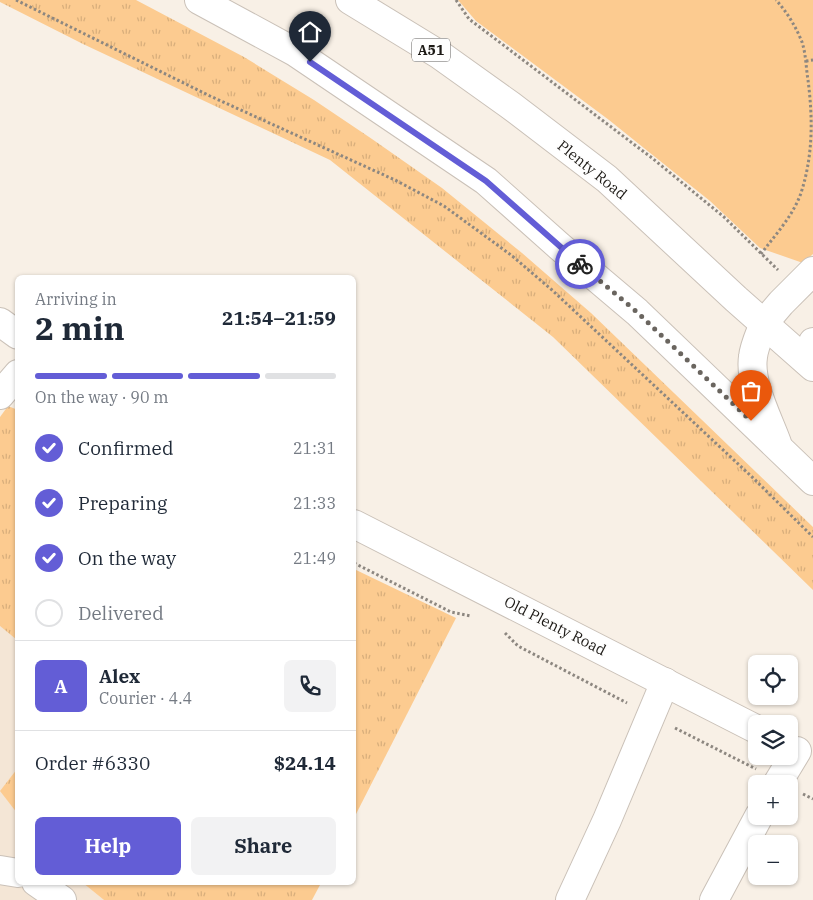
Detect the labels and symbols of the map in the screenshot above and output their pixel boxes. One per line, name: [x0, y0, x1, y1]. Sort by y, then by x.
pin: [289, 11, 331, 62]
road number: A51: [412, 38, 450, 62]
street label: Plenty Road: [554, 136, 631, 203]
courier: [555, 239, 605, 289]
pin: [730, 370, 772, 421]
street label: Old Plenty Road: [501, 592, 609, 659]

